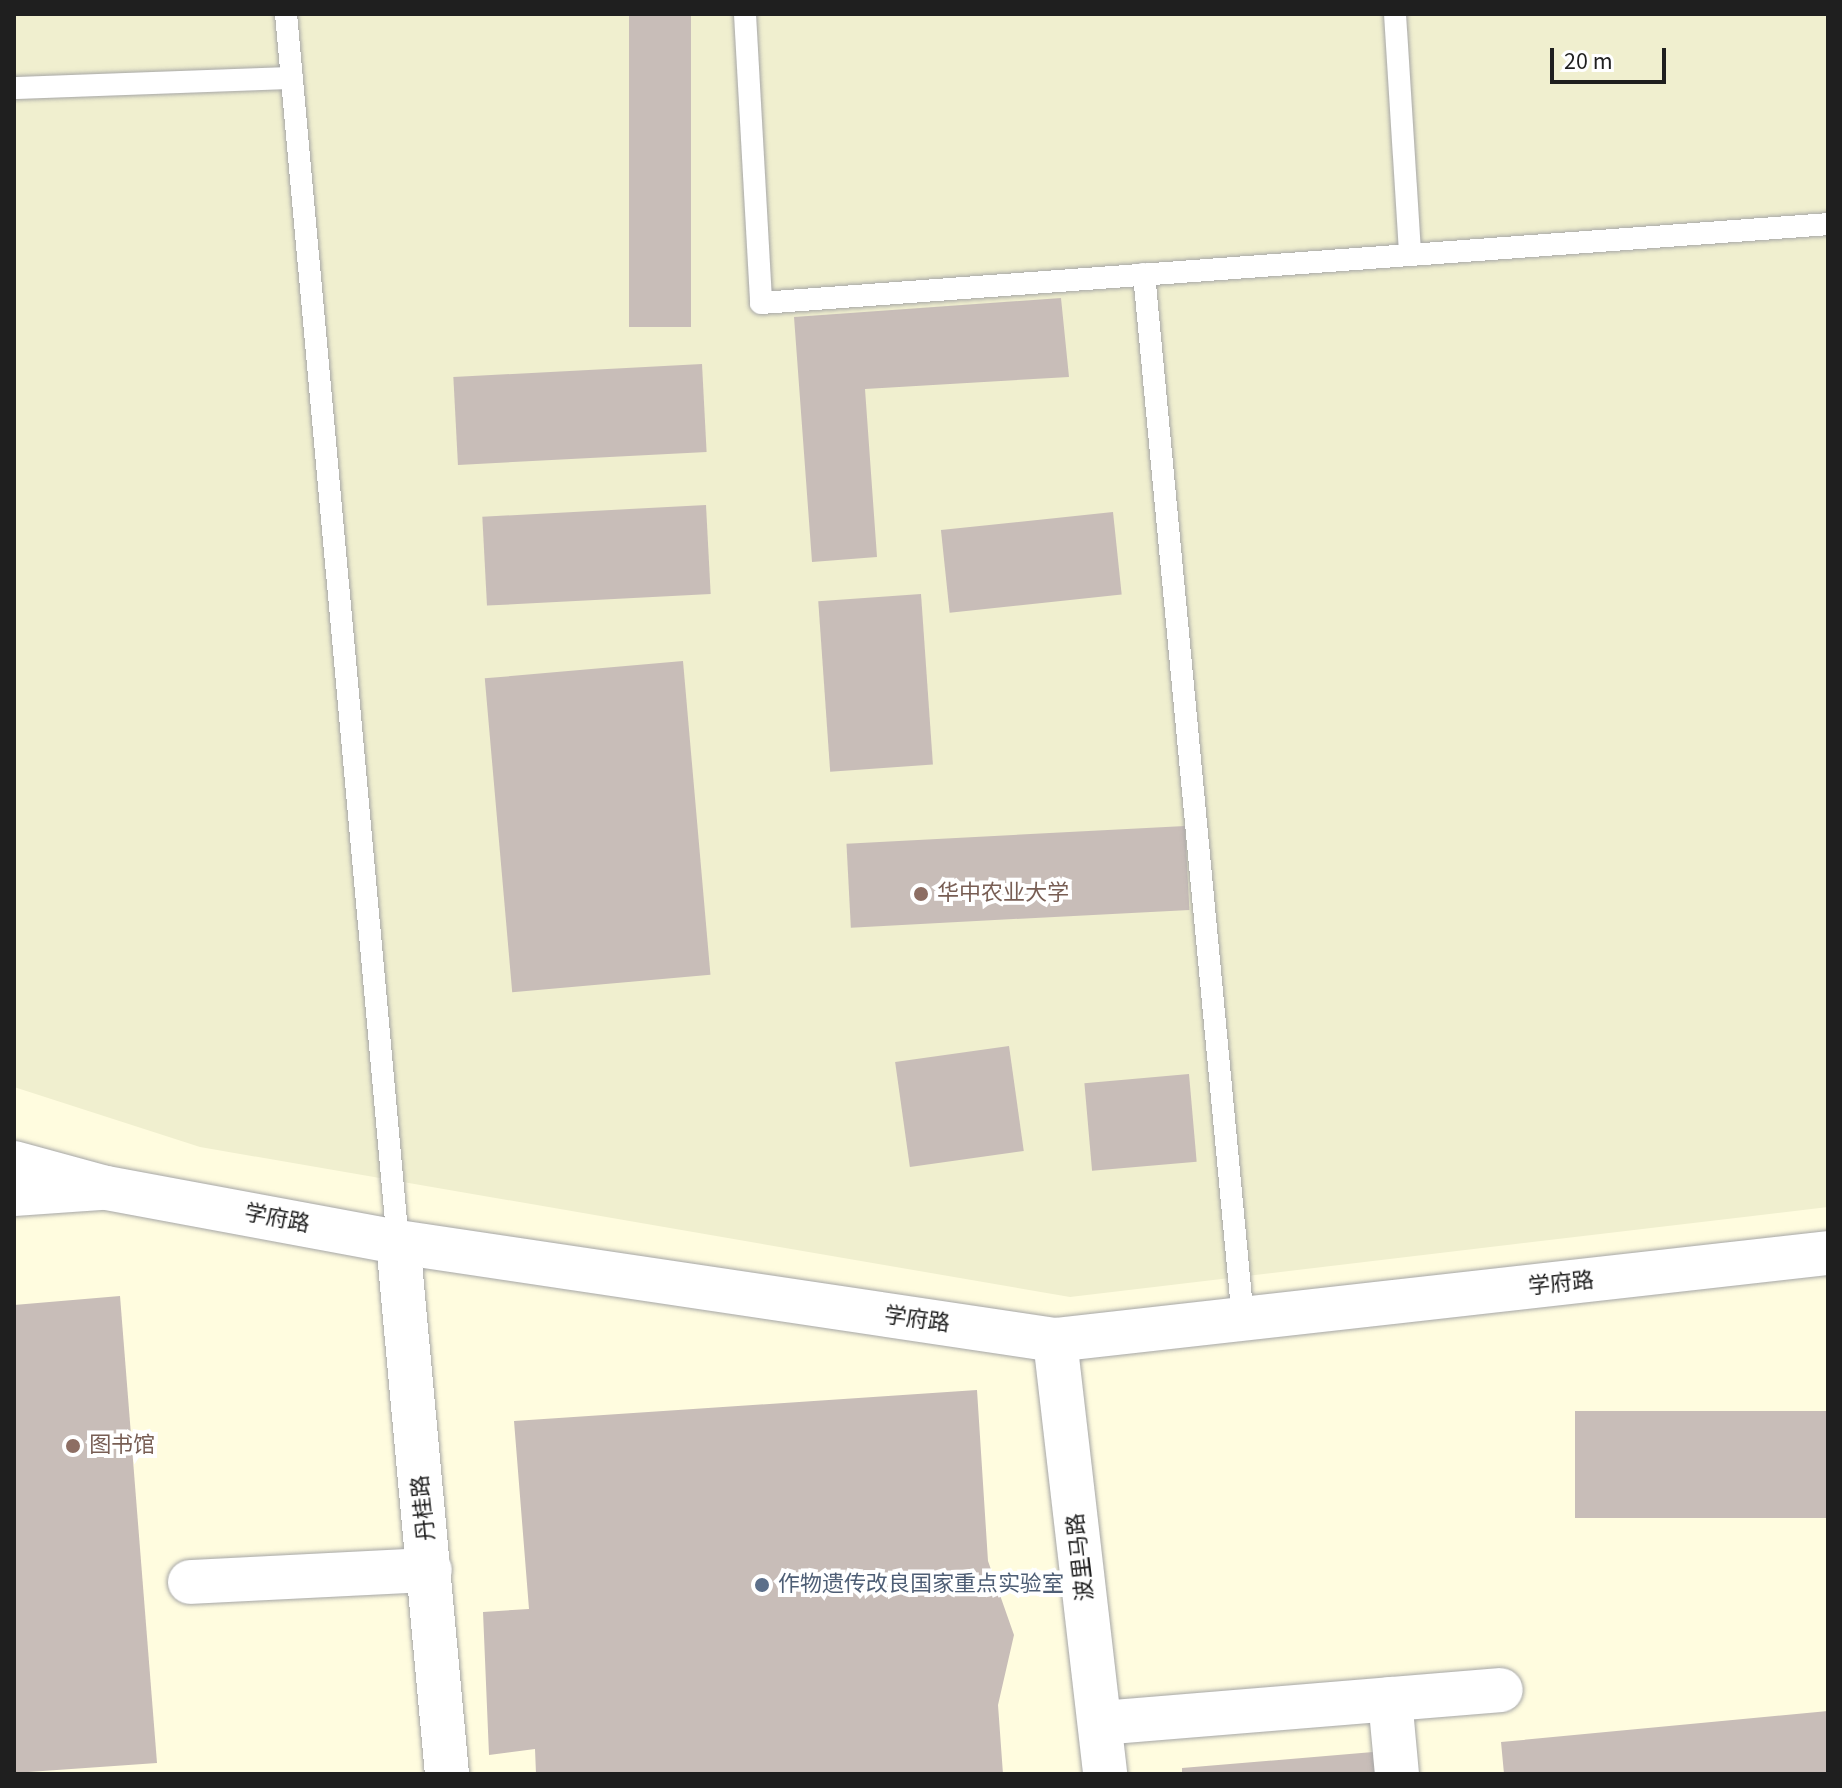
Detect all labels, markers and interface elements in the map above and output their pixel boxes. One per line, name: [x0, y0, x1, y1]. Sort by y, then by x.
scale bar: [1554, 32, 1670, 82]
text: 20 m: [1564, 44, 1613, 79]
place label: 华中农业大学: [937, 881, 1069, 907]
marker: 华中农业大学: [912, 885, 930, 903]
street label: 学府路: [242, 1200, 312, 1238]
street label: 学府路: [1527, 1267, 1595, 1301]
street label: 学府路: [882, 1302, 952, 1338]
place label: 图书馆: [89, 1433, 155, 1459]
marker: 图书馆: [64, 1437, 82, 1455]
street label: 丹桂路: [407, 1474, 441, 1542]
street label: 波里马路: [1063, 1512, 1099, 1602]
place label: 作物遗传改良国家重点实验室: [778, 1572, 1064, 1598]
marker: 作物遗传改良国家重点实验室: [753, 1576, 771, 1594]

